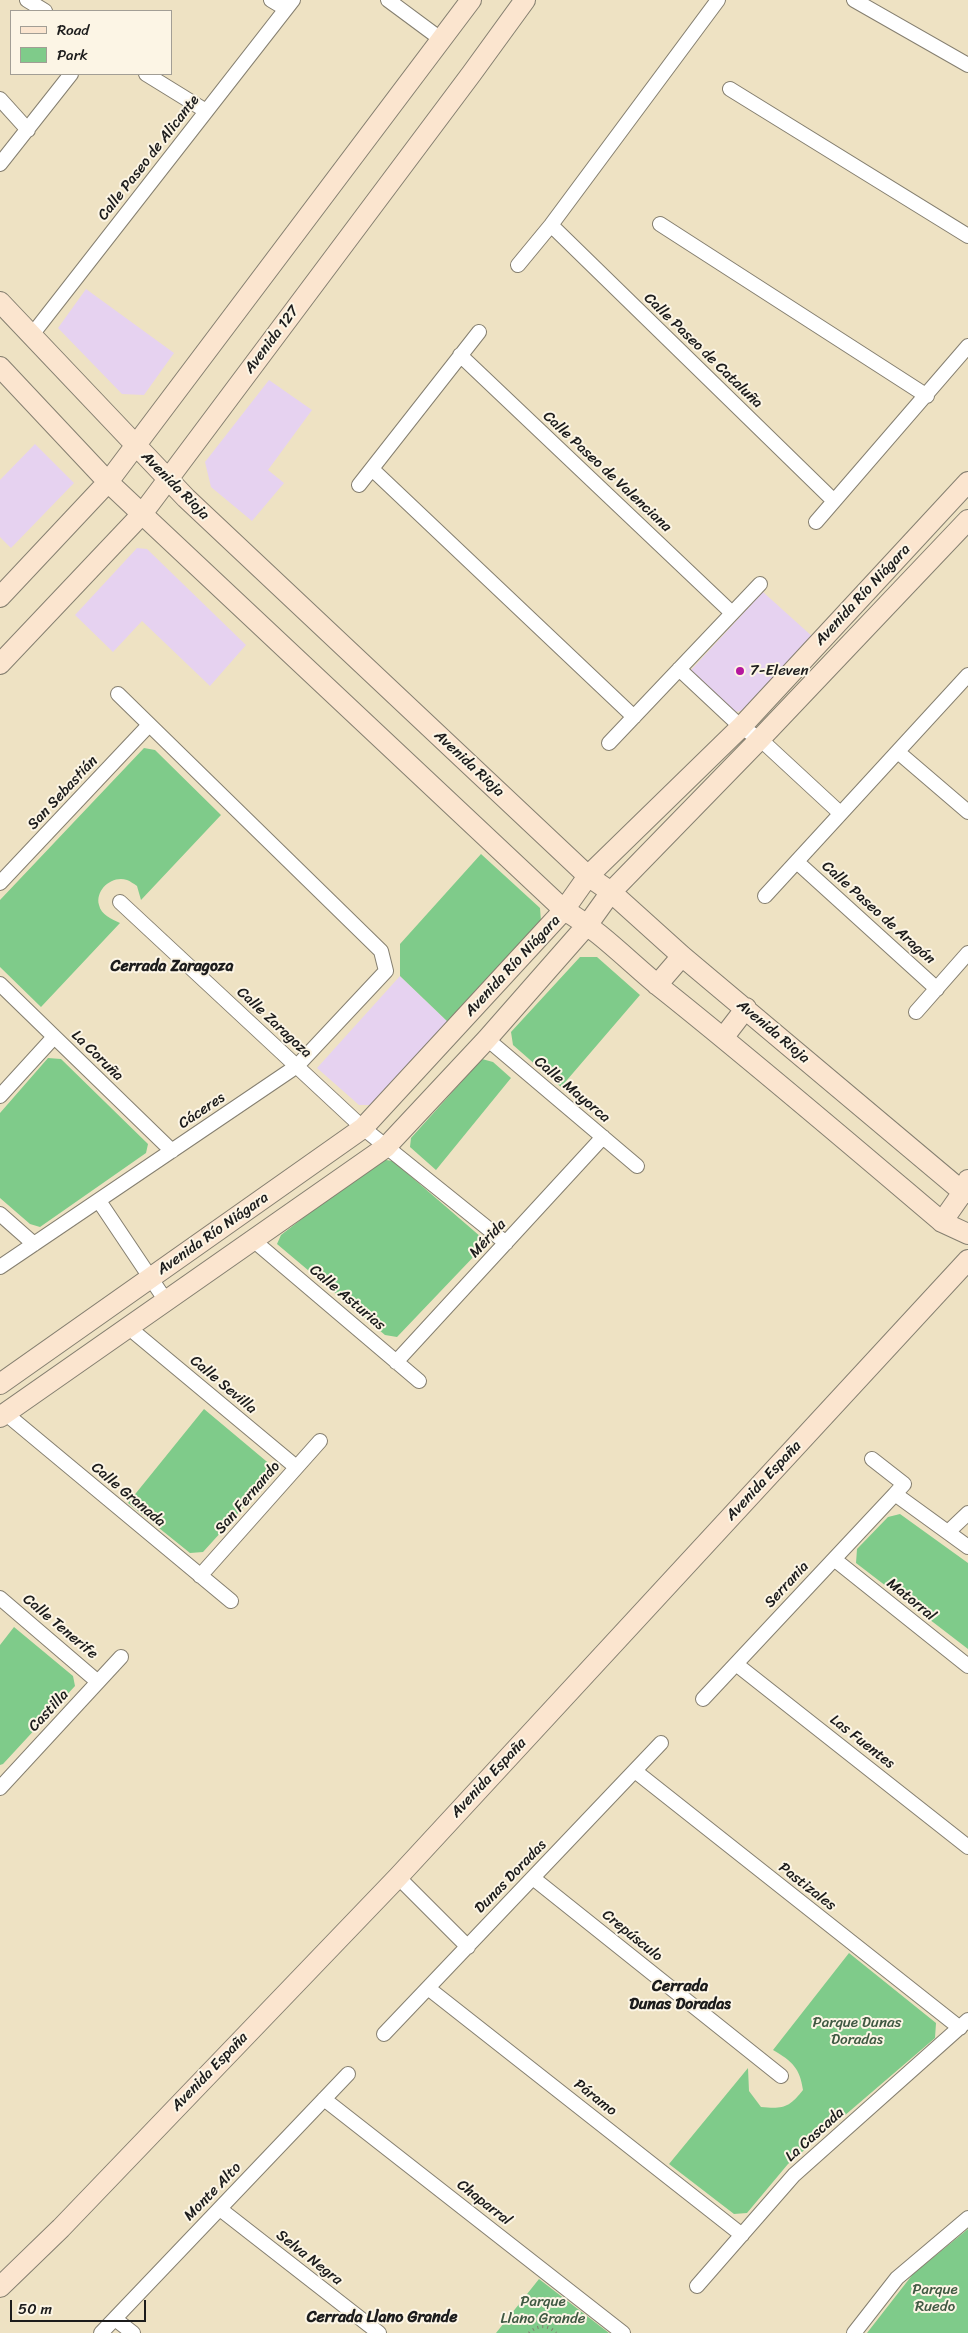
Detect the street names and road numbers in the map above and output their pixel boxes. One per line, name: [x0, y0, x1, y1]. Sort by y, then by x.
street label: Calle Paseo de Alicante: [94, 92, 204, 224]
street label: Calle Paseo de Cataluña: [640, 290, 766, 412]
street label: Avenida 127: [241, 303, 303, 377]
street label: Calle Paseo de Valenciana: [539, 408, 675, 536]
street label: Avenida Rioja: [137, 448, 213, 524]
street label: Avenida Río Niágara: [812, 541, 914, 649]
street label: Avenida Rioja: [430, 727, 508, 801]
street label: San Sebastián: [24, 752, 102, 834]
street label: Calle Paseo de Aragón: [818, 857, 938, 969]
street label: Avenida Río Niágara: [462, 912, 564, 1020]
street label: Calle Zaragoza: [233, 984, 315, 1062]
street label: Avenida Rioja: [733, 996, 813, 1068]
street label: La Coruña: [67, 1027, 127, 1085]
street label: Calle Mayorca: [530, 1053, 614, 1127]
street label: Cáceres: [175, 1089, 229, 1133]
street label: Avenida Río Niágara: [154, 1189, 272, 1279]
street label: Mérida: [466, 1216, 510, 1262]
street label: Calle Asturias: [306, 1261, 388, 1335]
street label: Calle Sevilla: [186, 1352, 260, 1418]
street label: Avenida España: [723, 1437, 805, 1525]
street label: San Fernando: [212, 1458, 284, 1538]
street label: Calle Granada: [87, 1459, 169, 1531]
street label: Serrania: [761, 1558, 813, 1612]
street label: Matorral: [883, 1575, 939, 1625]
street label: Calle Tenerife: [19, 1591, 101, 1663]
street label: Castilla: [25, 1686, 73, 1736]
street label: Las Fuentes: [826, 1711, 898, 1773]
street label: Avenida España: [448, 1734, 530, 1822]
street label: Dunas Doradas: [471, 1836, 551, 1918]
street label: Pastizales: [775, 1859, 839, 1915]
street label: Crepúsculo: [598, 1906, 666, 1966]
street label: Avenida España: [168, 2029, 252, 2115]
street label: Páramo: [570, 2076, 620, 2120]
street label: La Cascada: [782, 2104, 848, 2166]
street label: Monte Alto: [181, 2159, 245, 2225]
street label: Chaparral: [453, 2176, 515, 2230]
street label: Selva Negra: [272, 2227, 346, 2289]

